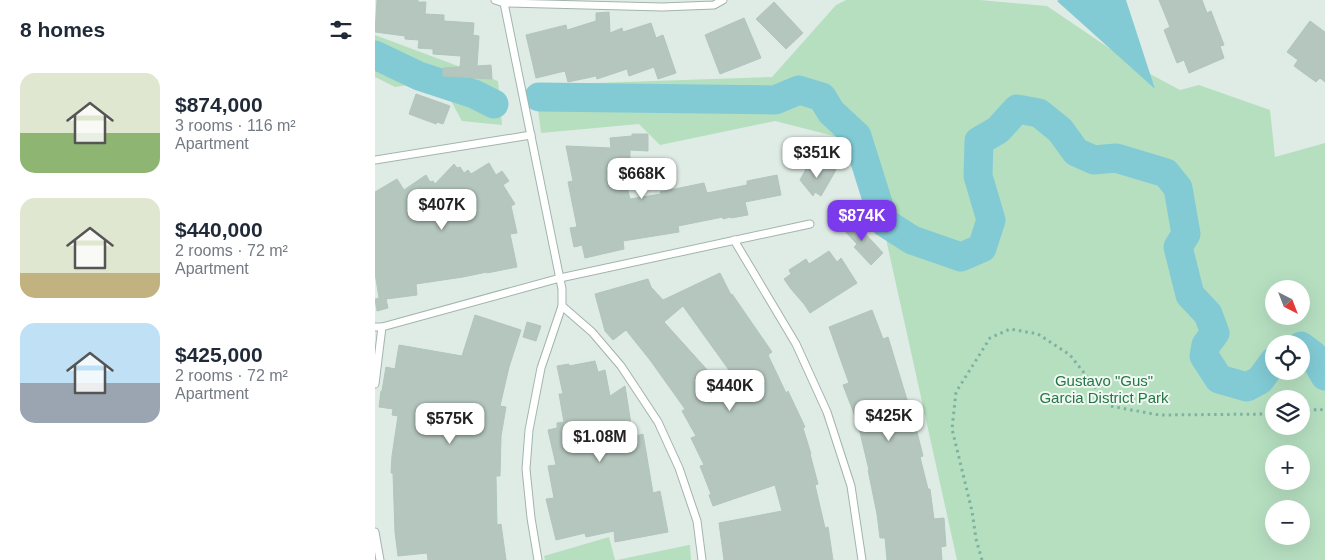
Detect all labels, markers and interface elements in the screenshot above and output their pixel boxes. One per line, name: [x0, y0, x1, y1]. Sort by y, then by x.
icon: filters: [327, 16, 355, 44]
text: 8 homes: [20, 18, 105, 41]
icon: home: [60, 93, 120, 153]
text: $874,000: [175, 93, 263, 116]
text: 3 rooms · 116 m²: [175, 117, 296, 134]
text: Apartment: [175, 135, 249, 152]
pin: $351K: [782, 136, 852, 179]
text: $351K: [793, 144, 841, 161]
pin: $668K: [607, 158, 677, 200]
text: $668K: [618, 165, 666, 182]
pin: $407K: [407, 188, 477, 231]
text: $407K: [418, 196, 466, 213]
pin: $874K: [827, 200, 897, 242]
text: $874K: [838, 207, 886, 224]
icon: home: [60, 218, 120, 278]
text: $440,000: [175, 218, 263, 241]
text: 2 rooms · 72 m²: [175, 242, 288, 259]
text: Apartment: [175, 260, 249, 277]
north arrow: [1265, 280, 1310, 325]
map controls: [1265, 280, 1310, 545]
button: locate: [1265, 335, 1310, 380]
icon: home: [60, 343, 120, 403]
text: $425,000: [175, 343, 263, 366]
text: 2 rooms · 72 m²: [175, 367, 288, 384]
pin: $440K: [695, 370, 765, 412]
park label: Gustavo "Gus" Garcia District Park: [1039, 372, 1169, 406]
text: $440K: [706, 377, 754, 394]
text: Apartment: [175, 385, 249, 402]
button: layers: [1265, 390, 1310, 435]
pin: $425K: [854, 400, 924, 442]
pin: $575K: [415, 402, 485, 445]
text: $425K: [865, 407, 913, 424]
text: $575K: [426, 410, 474, 427]
pin: $1.08M: [559, 420, 641, 463]
text: $1.08M: [573, 428, 627, 445]
button: +: [1265, 445, 1310, 490]
button: −: [1265, 500, 1310, 545]

